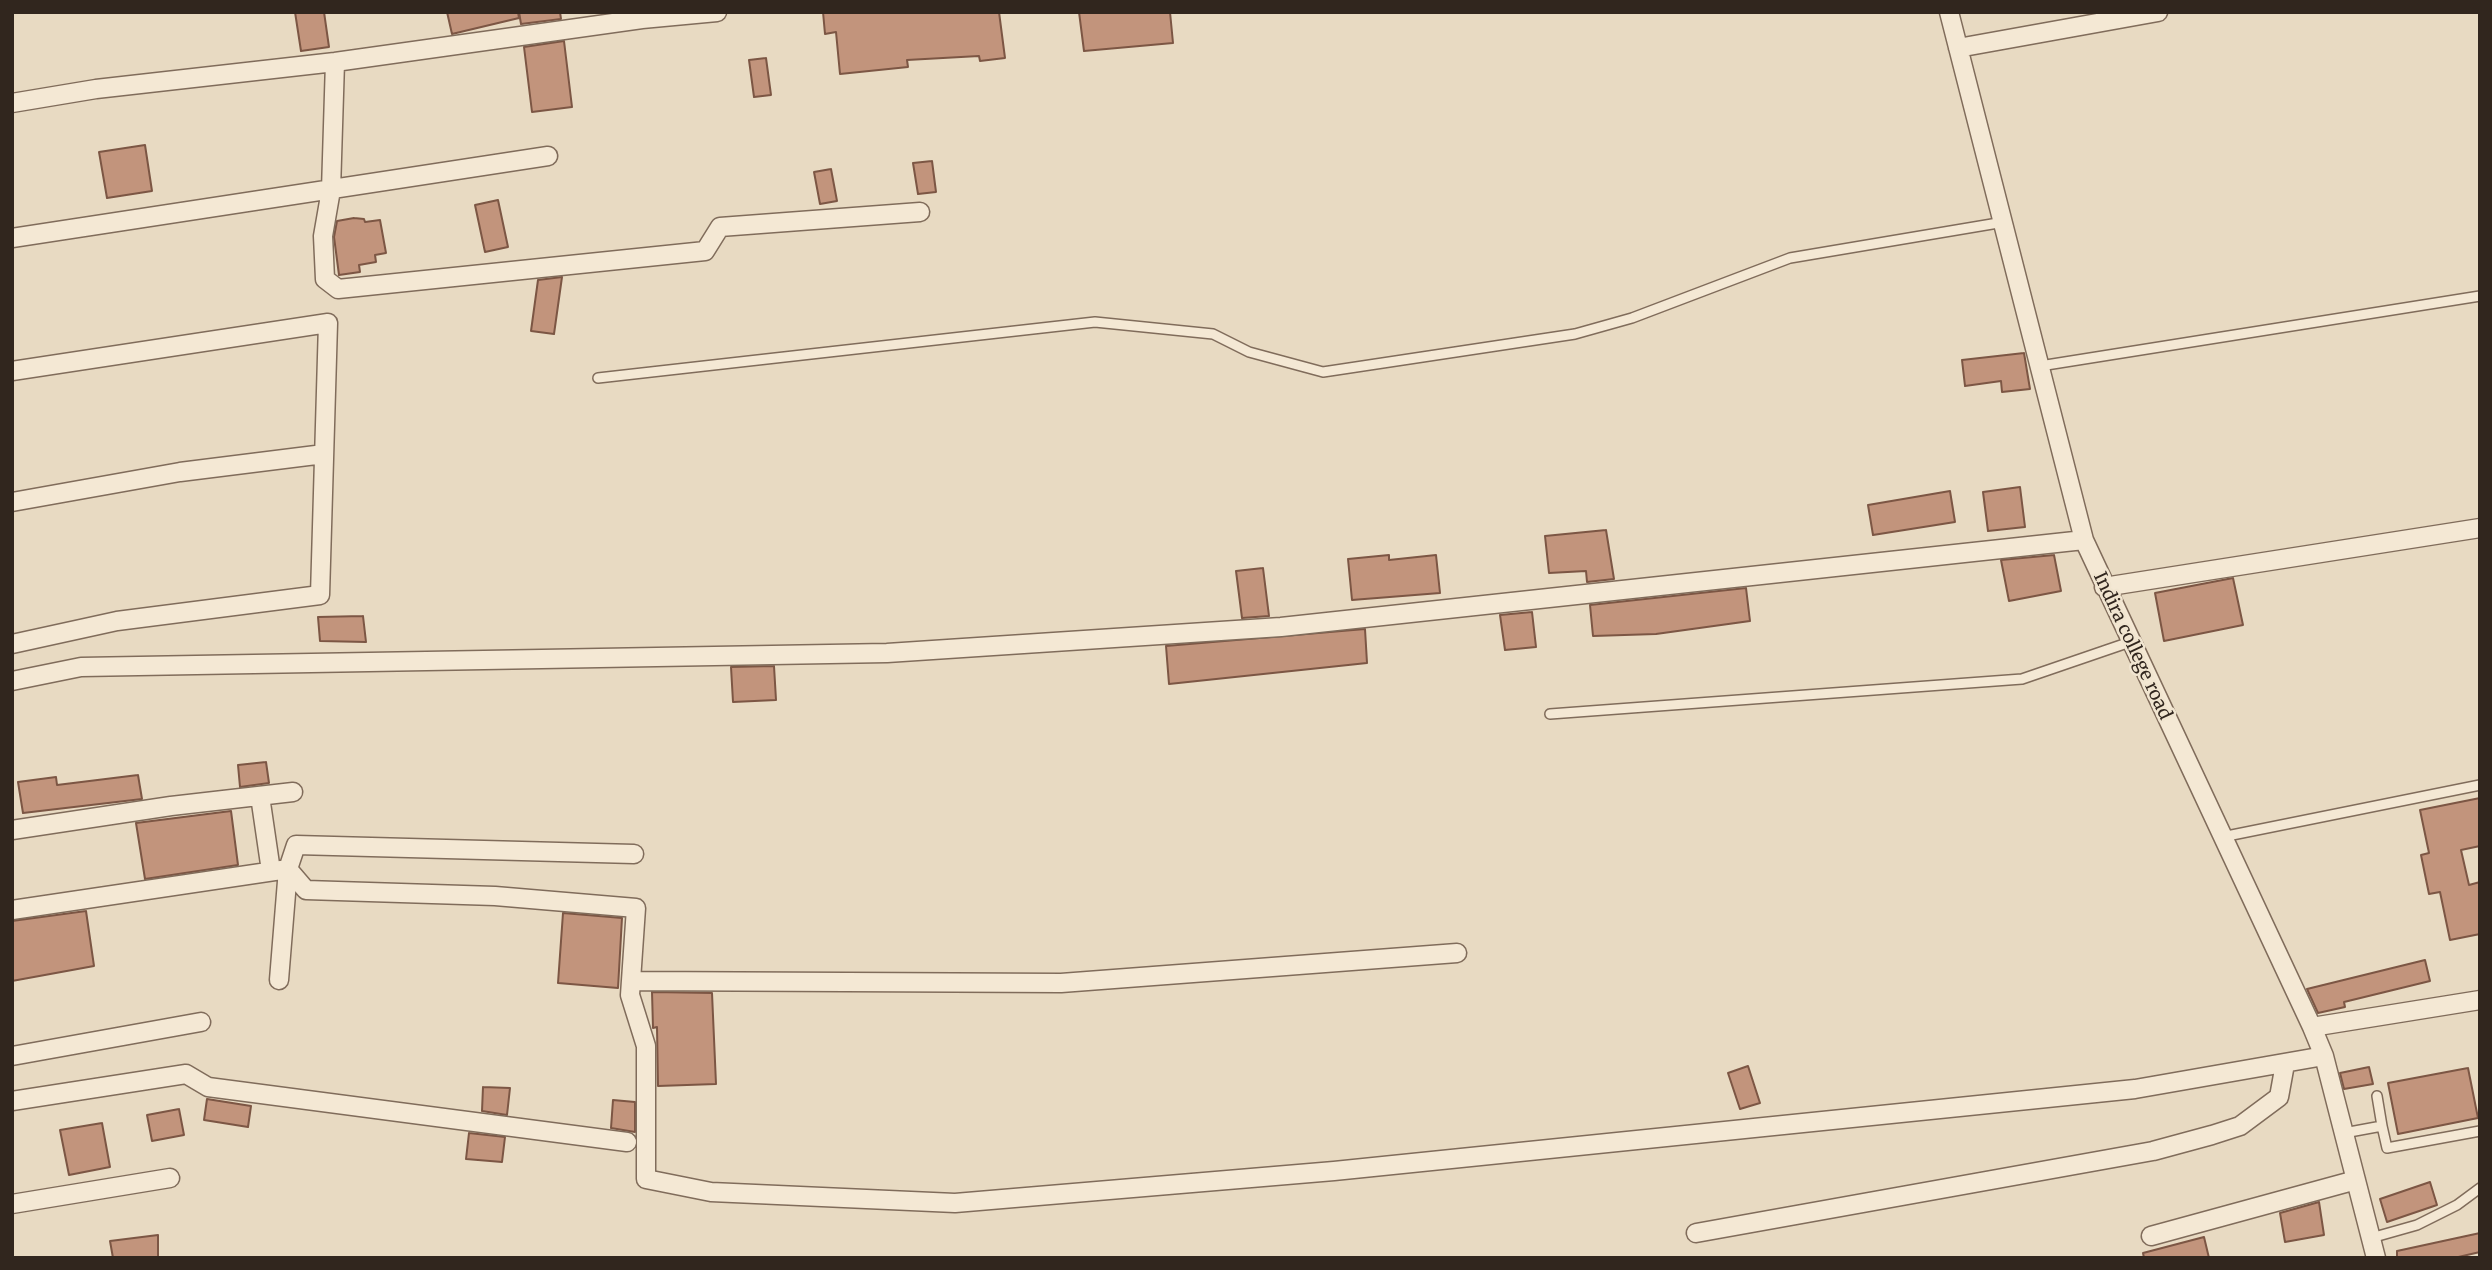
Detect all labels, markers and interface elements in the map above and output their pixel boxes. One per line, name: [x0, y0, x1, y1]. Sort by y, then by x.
street label: Indira college road: [2088, 569, 2176, 723]

